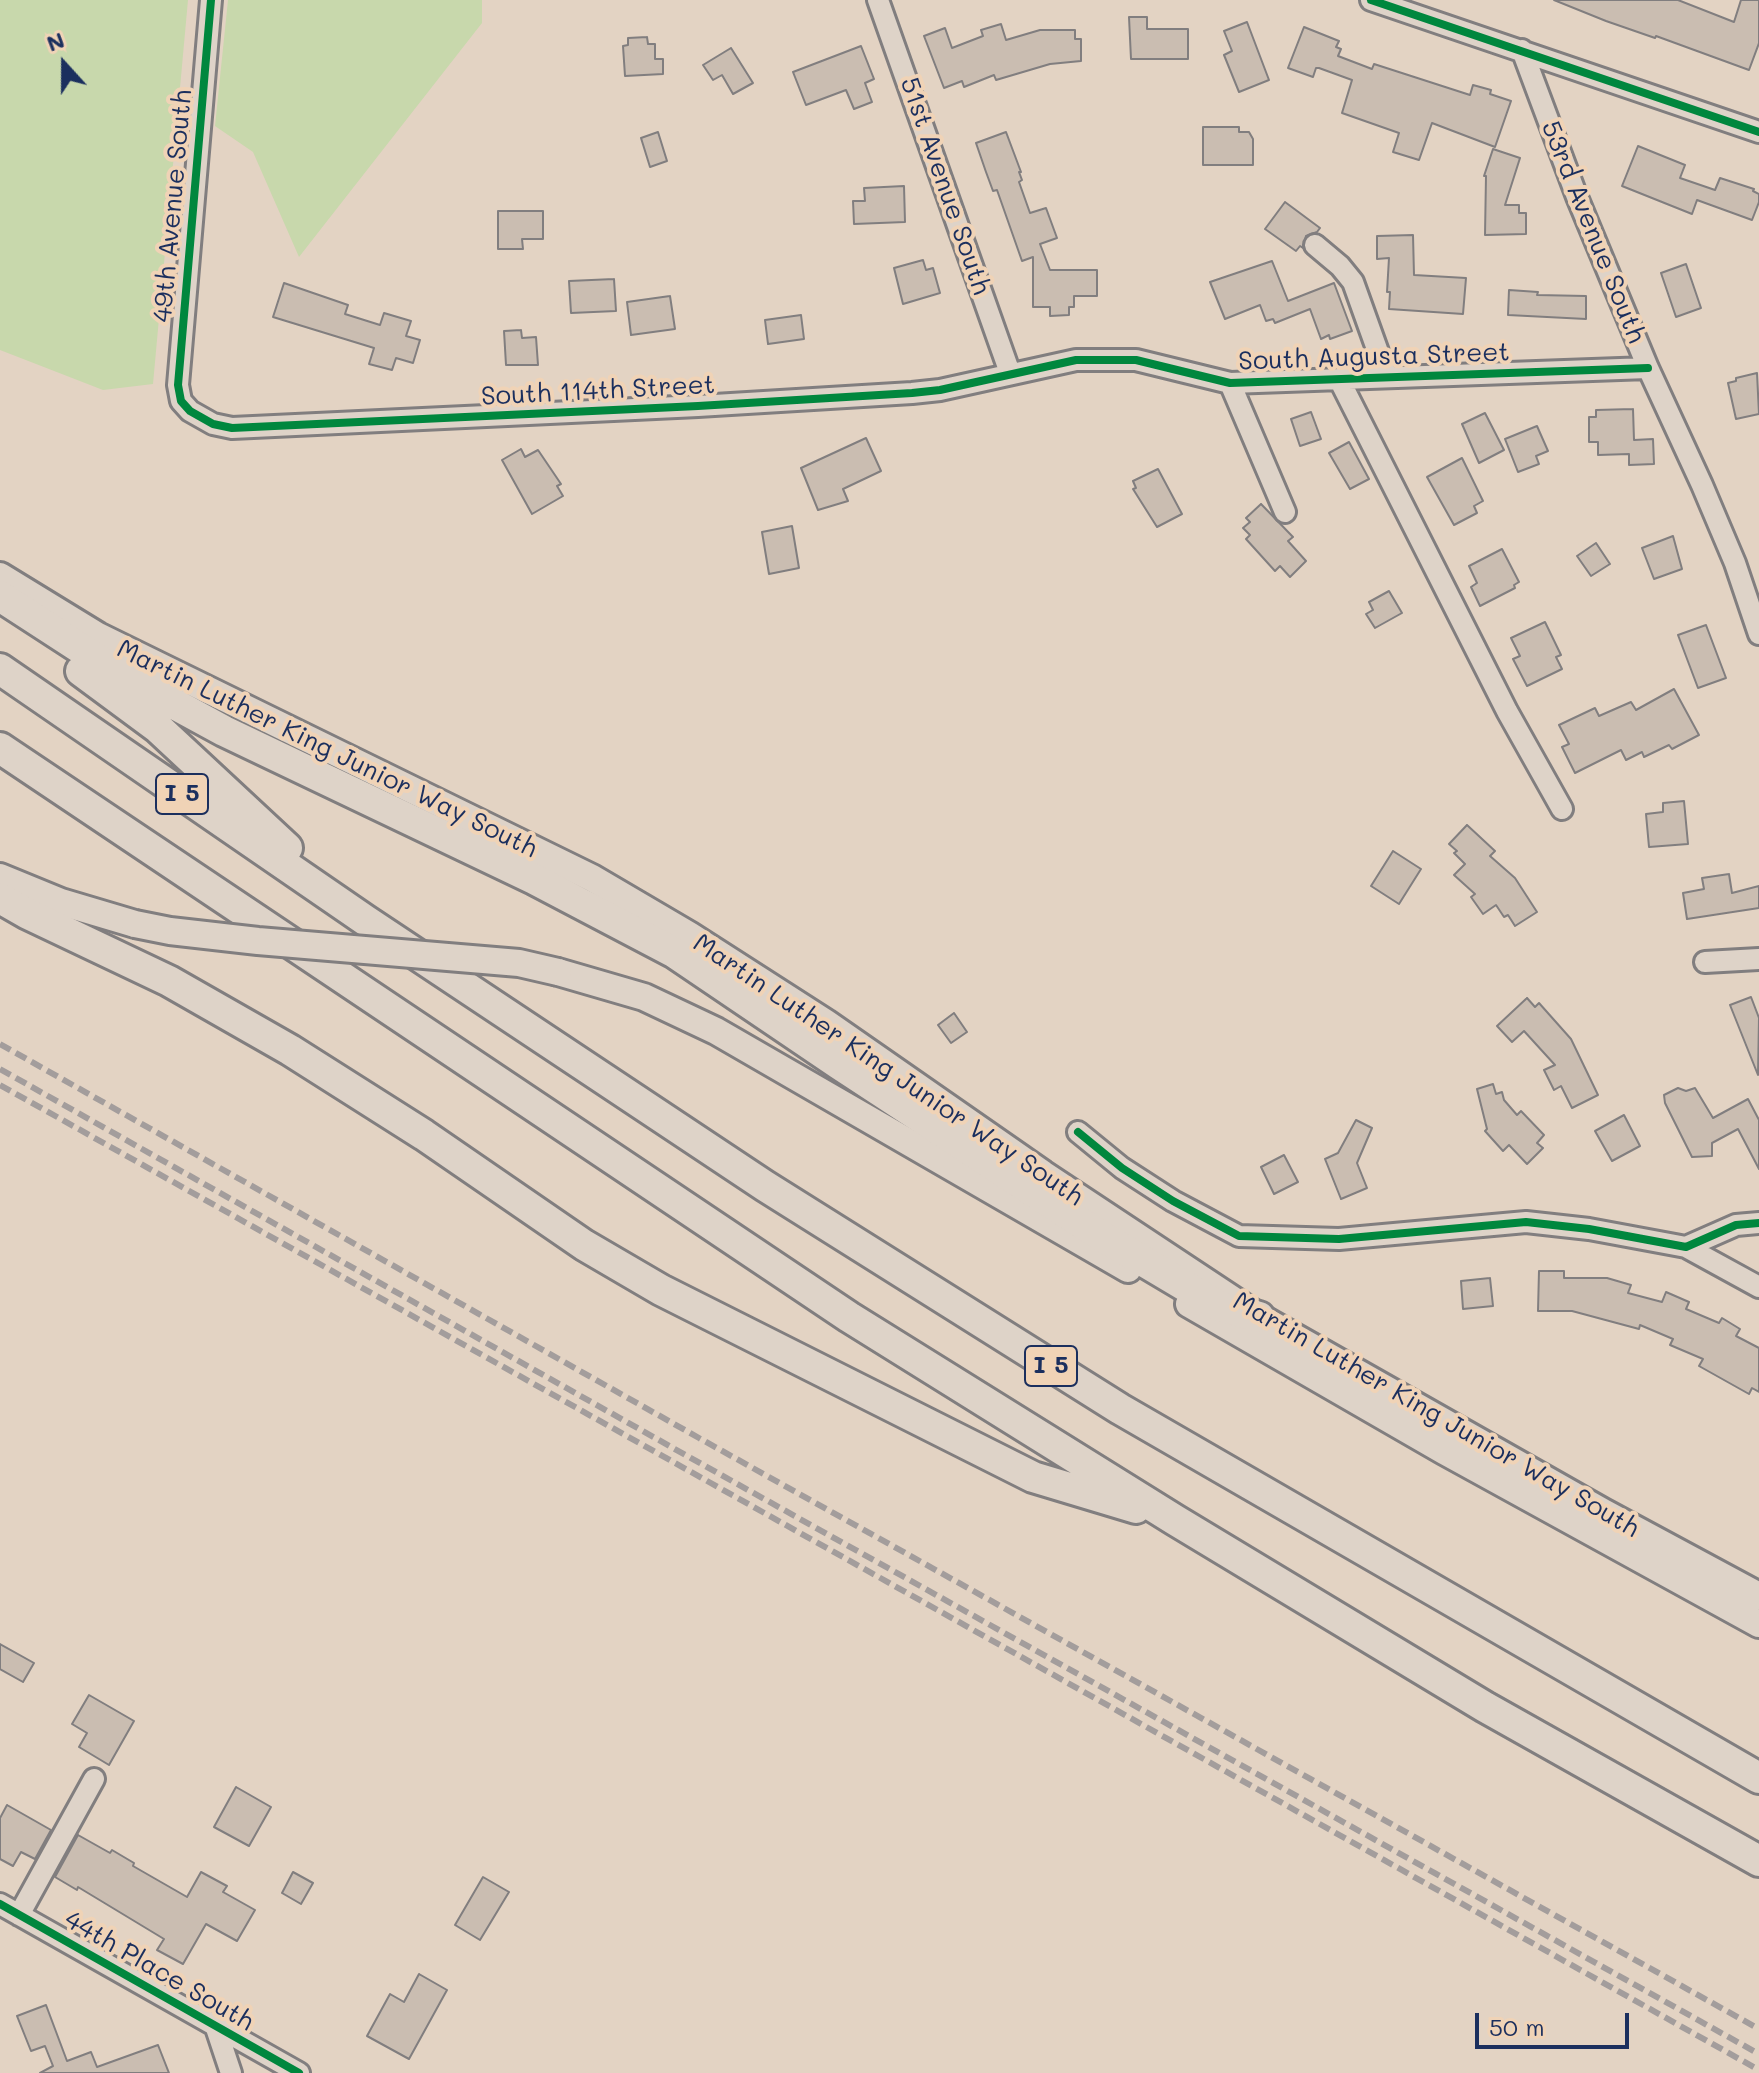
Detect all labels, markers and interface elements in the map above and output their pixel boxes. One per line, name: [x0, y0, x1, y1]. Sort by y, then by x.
north arrow: [24, 24, 104, 104]
text: N: [42, 25, 68, 58]
street label: 51st Avenue South: [893, 73, 997, 299]
street label: 49th Avenue South: [147, 88, 199, 324]
street label: 53rd Avenue South: [1534, 116, 1652, 348]
street label: South Augusta Street: [1238, 337, 1510, 377]
street label: South 114th Street: [480, 369, 716, 413]
street label: Martin Luther King Junior Way South: [112, 633, 542, 865]
road number: I 5: [156, 774, 208, 814]
street label: Martin Luther King Junior Way South: [687, 927, 1089, 1213]
street label: Martin Luther King Junior Way South: [1227, 1285, 1645, 1545]
road number: I 5: [1025, 1346, 1077, 1386]
street label: 44th Place South: [59, 1904, 259, 2038]
scale bar: [1479, 1997, 1633, 2047]
text: 50 m: [1489, 2011, 1545, 2042]

